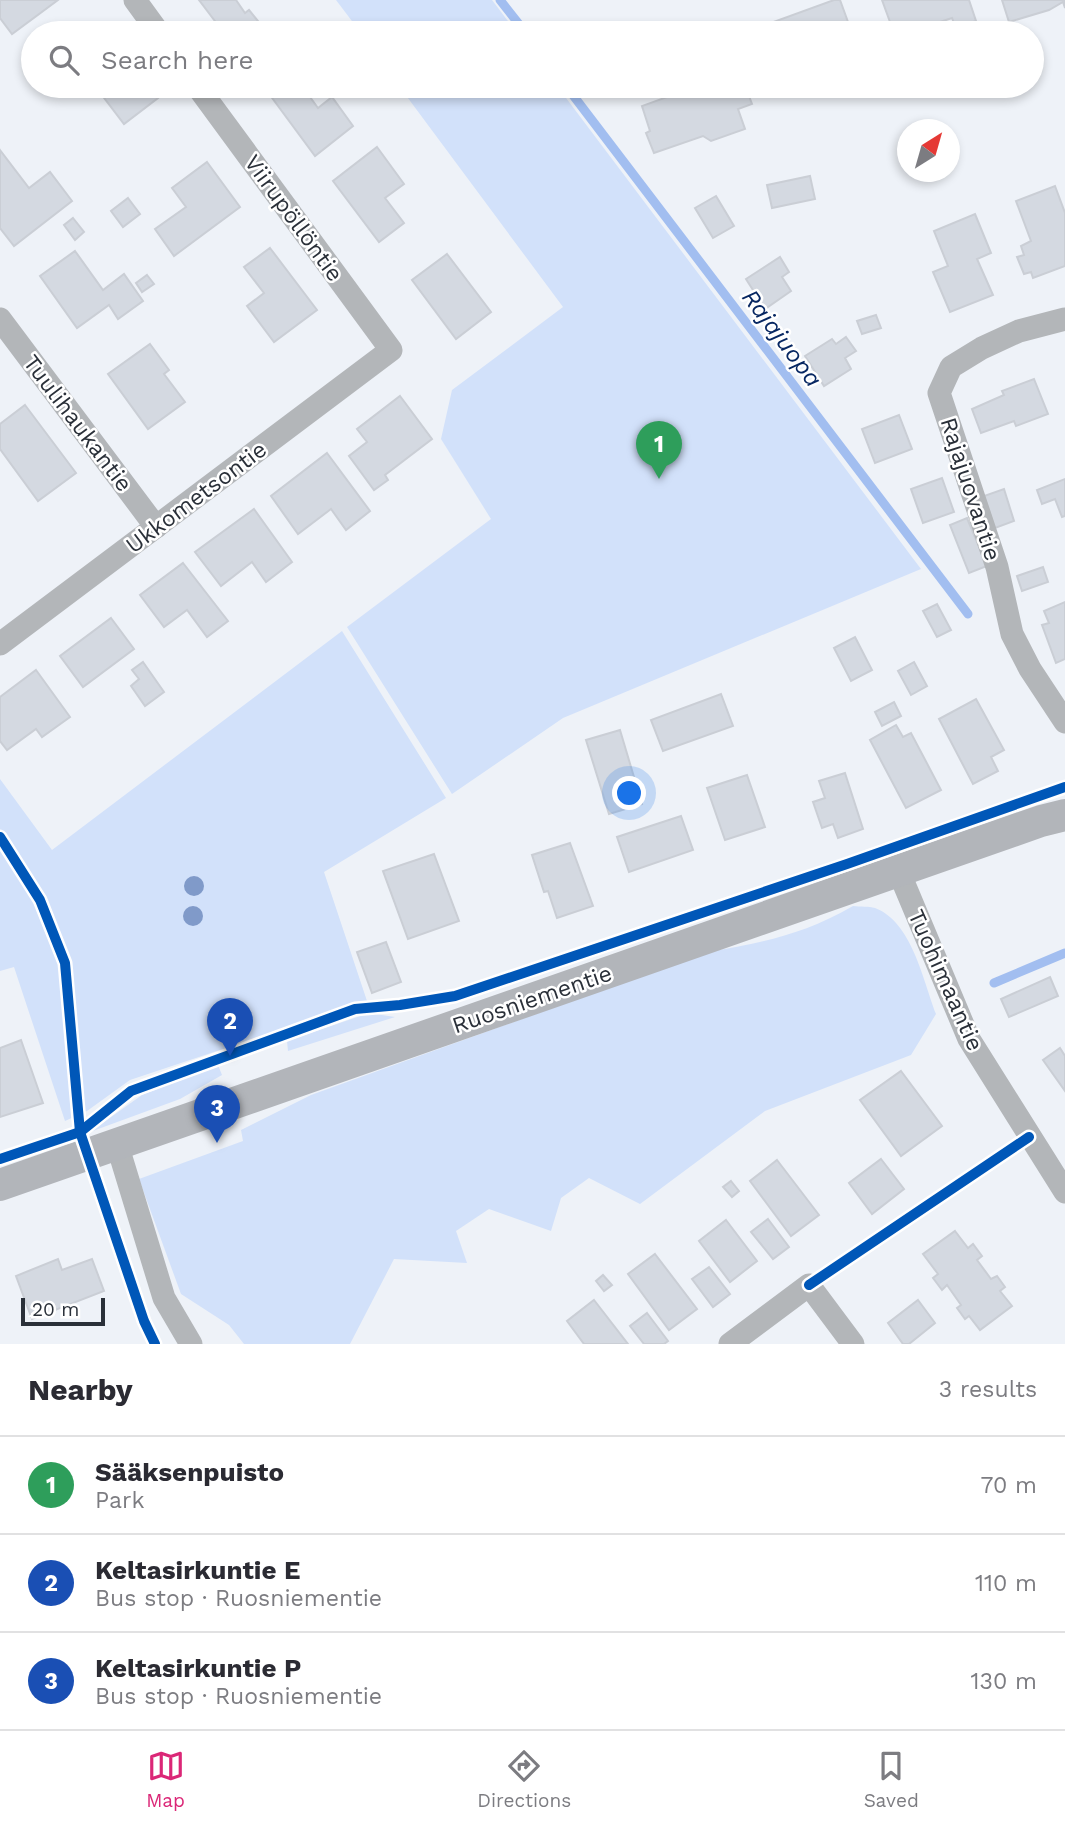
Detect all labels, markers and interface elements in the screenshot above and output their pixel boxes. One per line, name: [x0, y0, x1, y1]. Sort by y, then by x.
search box: [21, 21, 1044, 98]
icon: search: [45, 41, 83, 79]
text: Search here: [101, 45, 253, 75]
north arrow: [897, 119, 960, 182]
street label: Viirupöllöntie: [239, 150, 349, 287]
water label: Rajajuopa: [736, 284, 828, 393]
street label: Tuulihaukantie: [17, 350, 138, 497]
street label: Rajajuovantie: [935, 414, 1006, 564]
pin: 1: [636, 421, 682, 479]
street label: Ukkometsontie: [121, 436, 272, 559]
your location: [612, 776, 646, 810]
street label: Tuohimaantie: [902, 905, 989, 1055]
street label: Ruosniementie: [449, 960, 616, 1039]
pin: 2: [207, 998, 253, 1056]
pin: 3: [194, 1085, 240, 1143]
scale bar: [21, 1295, 105, 1327]
text: 20 m: [32, 1298, 79, 1321]
text: Nearby: [28, 1372, 133, 1407]
text: 3 results: [939, 1376, 1037, 1403]
text: Sääksenpuisto: [95, 1457, 284, 1487]
text: 1: [46, 1472, 56, 1499]
text: 70 m: [980, 1472, 1037, 1499]
text: Park: [95, 1487, 144, 1514]
text: Keltasirkuntie E: [95, 1555, 300, 1585]
text: 2: [44, 1570, 58, 1597]
text: 110 m: [975, 1570, 1037, 1597]
text: Bus stop · Ruosniementie: [95, 1585, 382, 1612]
text: Keltasirkuntie P: [95, 1653, 301, 1683]
text: 3: [44, 1668, 58, 1695]
text: 130 m: [971, 1668, 1037, 1695]
text: Bus stop · Ruosniementie: [95, 1683, 382, 1710]
tab: Map: [146, 1747, 185, 1812]
tab: Directions: [477, 1747, 571, 1812]
tab: Saved: [864, 1747, 919, 1812]

